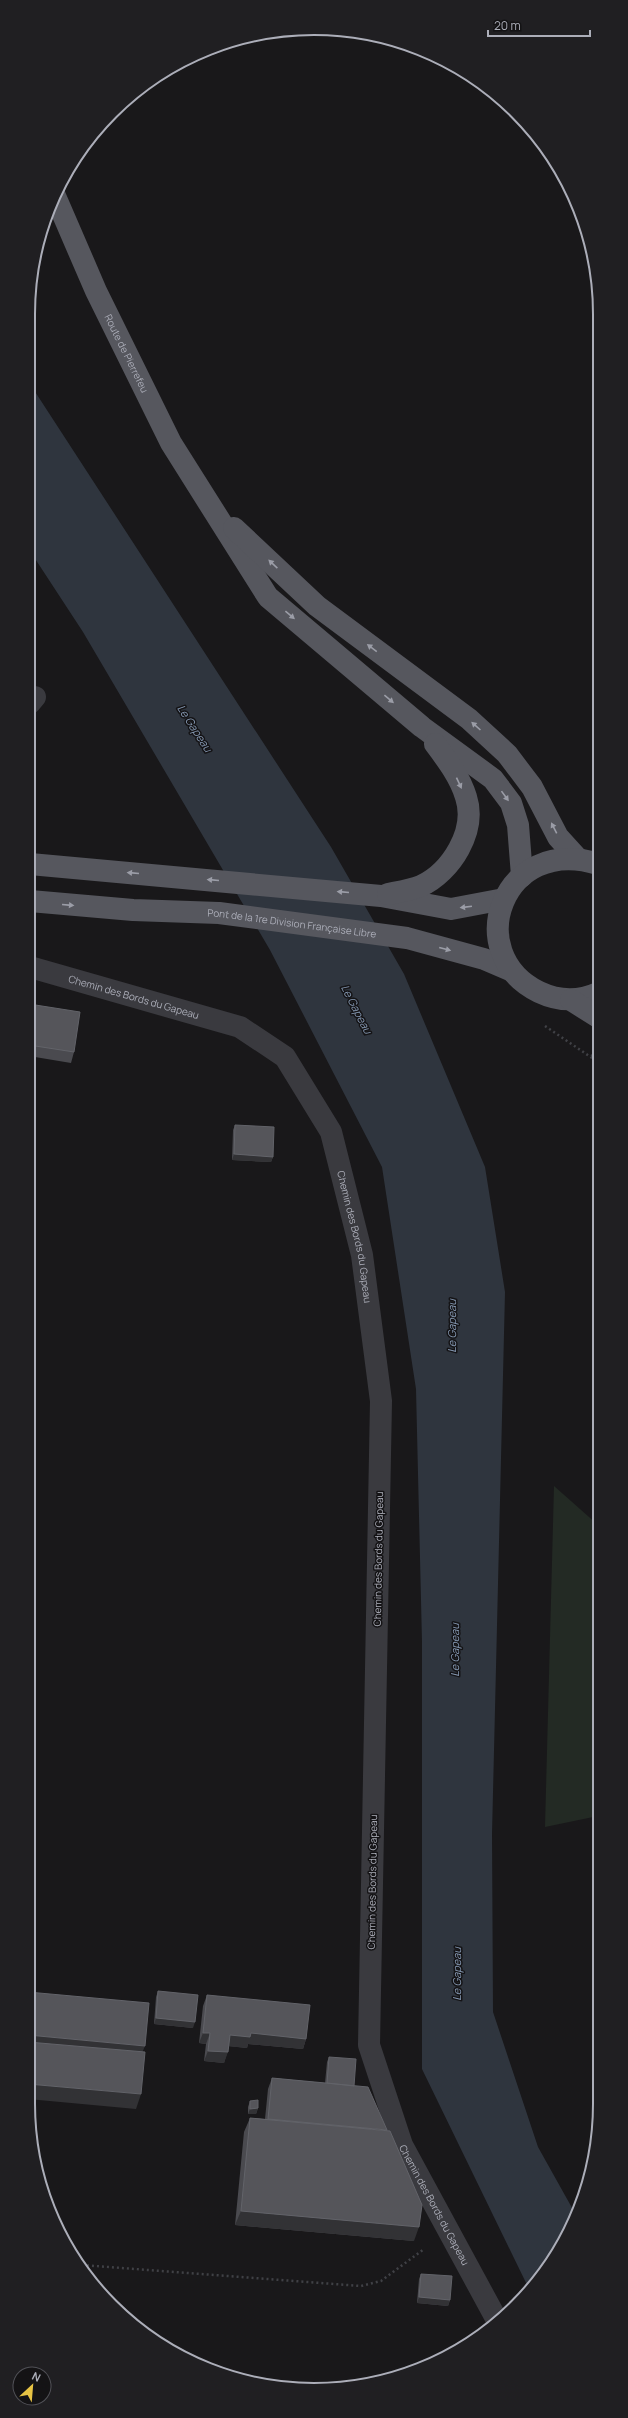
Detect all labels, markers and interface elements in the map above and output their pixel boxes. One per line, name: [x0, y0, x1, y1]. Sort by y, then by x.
scale bar: [488, 12, 590, 38]
text: 20 m: [494, 17, 521, 34]
street label: Route de Pierrefeu: [101, 312, 152, 395]
one-way arrow: [268, 560, 278, 569]
one-way arrow: [284, 611, 295, 620]
one-way arrow: [367, 643, 378, 652]
one-way arrow: [384, 694, 394, 703]
water label: Le Gapeau: [174, 701, 217, 756]
one-way arrow: [471, 721, 481, 731]
one-way arrow: [456, 777, 462, 788]
one-way arrow: [501, 791, 510, 802]
one-way arrow: [551, 823, 557, 834]
one-way arrow: [127, 869, 139, 876]
one-way arrow: [207, 877, 219, 883]
one-way arrow: [337, 889, 349, 896]
one-way arrow: [62, 901, 75, 908]
one-way arrow: [460, 904, 472, 910]
street label: Pont de la 1re Division Française Libre: [207, 906, 377, 941]
one-way arrow: [439, 946, 451, 952]
street label: Chemin des Bords du Gapeau: [67, 971, 201, 1022]
water label: Le Gapeau: [338, 982, 377, 1038]
street label: Chemin des Bords du Gapeau: [334, 1169, 375, 1304]
water label: Le Gapeau: [444, 1298, 459, 1353]
street label: Chemin des Bords du Gapeau: [370, 1491, 386, 1627]
water label: Le Gapeau: [447, 1622, 462, 1677]
street label: Chemin des Bords du Gapeau: [364, 1814, 380, 1950]
water label: Le Gapeau: [449, 1946, 464, 2001]
street label: Chemin des Bords du Gapeau: [396, 2142, 473, 2268]
north arrow: [12, 2366, 52, 2406]
text: N: [30, 2368, 44, 2385]

